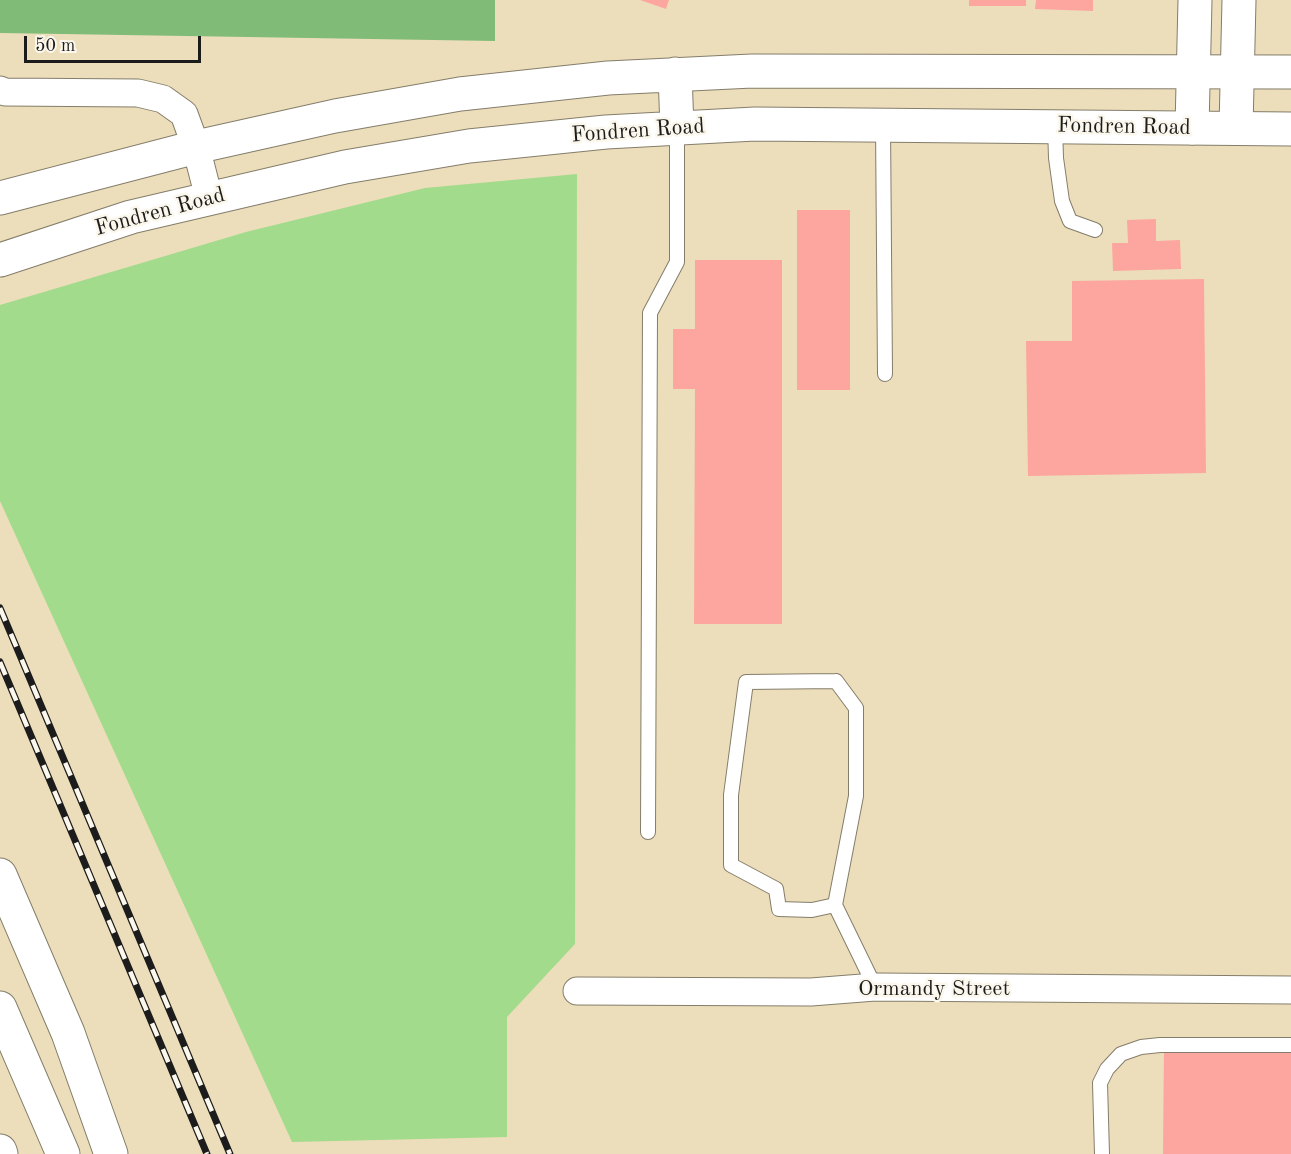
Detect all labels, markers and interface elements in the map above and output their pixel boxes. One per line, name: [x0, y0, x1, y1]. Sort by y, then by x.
scale bar: [27, 24, 204, 62]
text: 50 m: [35, 37, 75, 55]
street label: Fondren Road: [570, 113, 706, 149]
street label: Fondren Road: [1057, 113, 1191, 141]
street label: Fondren Road: [92, 182, 228, 242]
street label: Ormandy Street: [858, 976, 1010, 1002]

